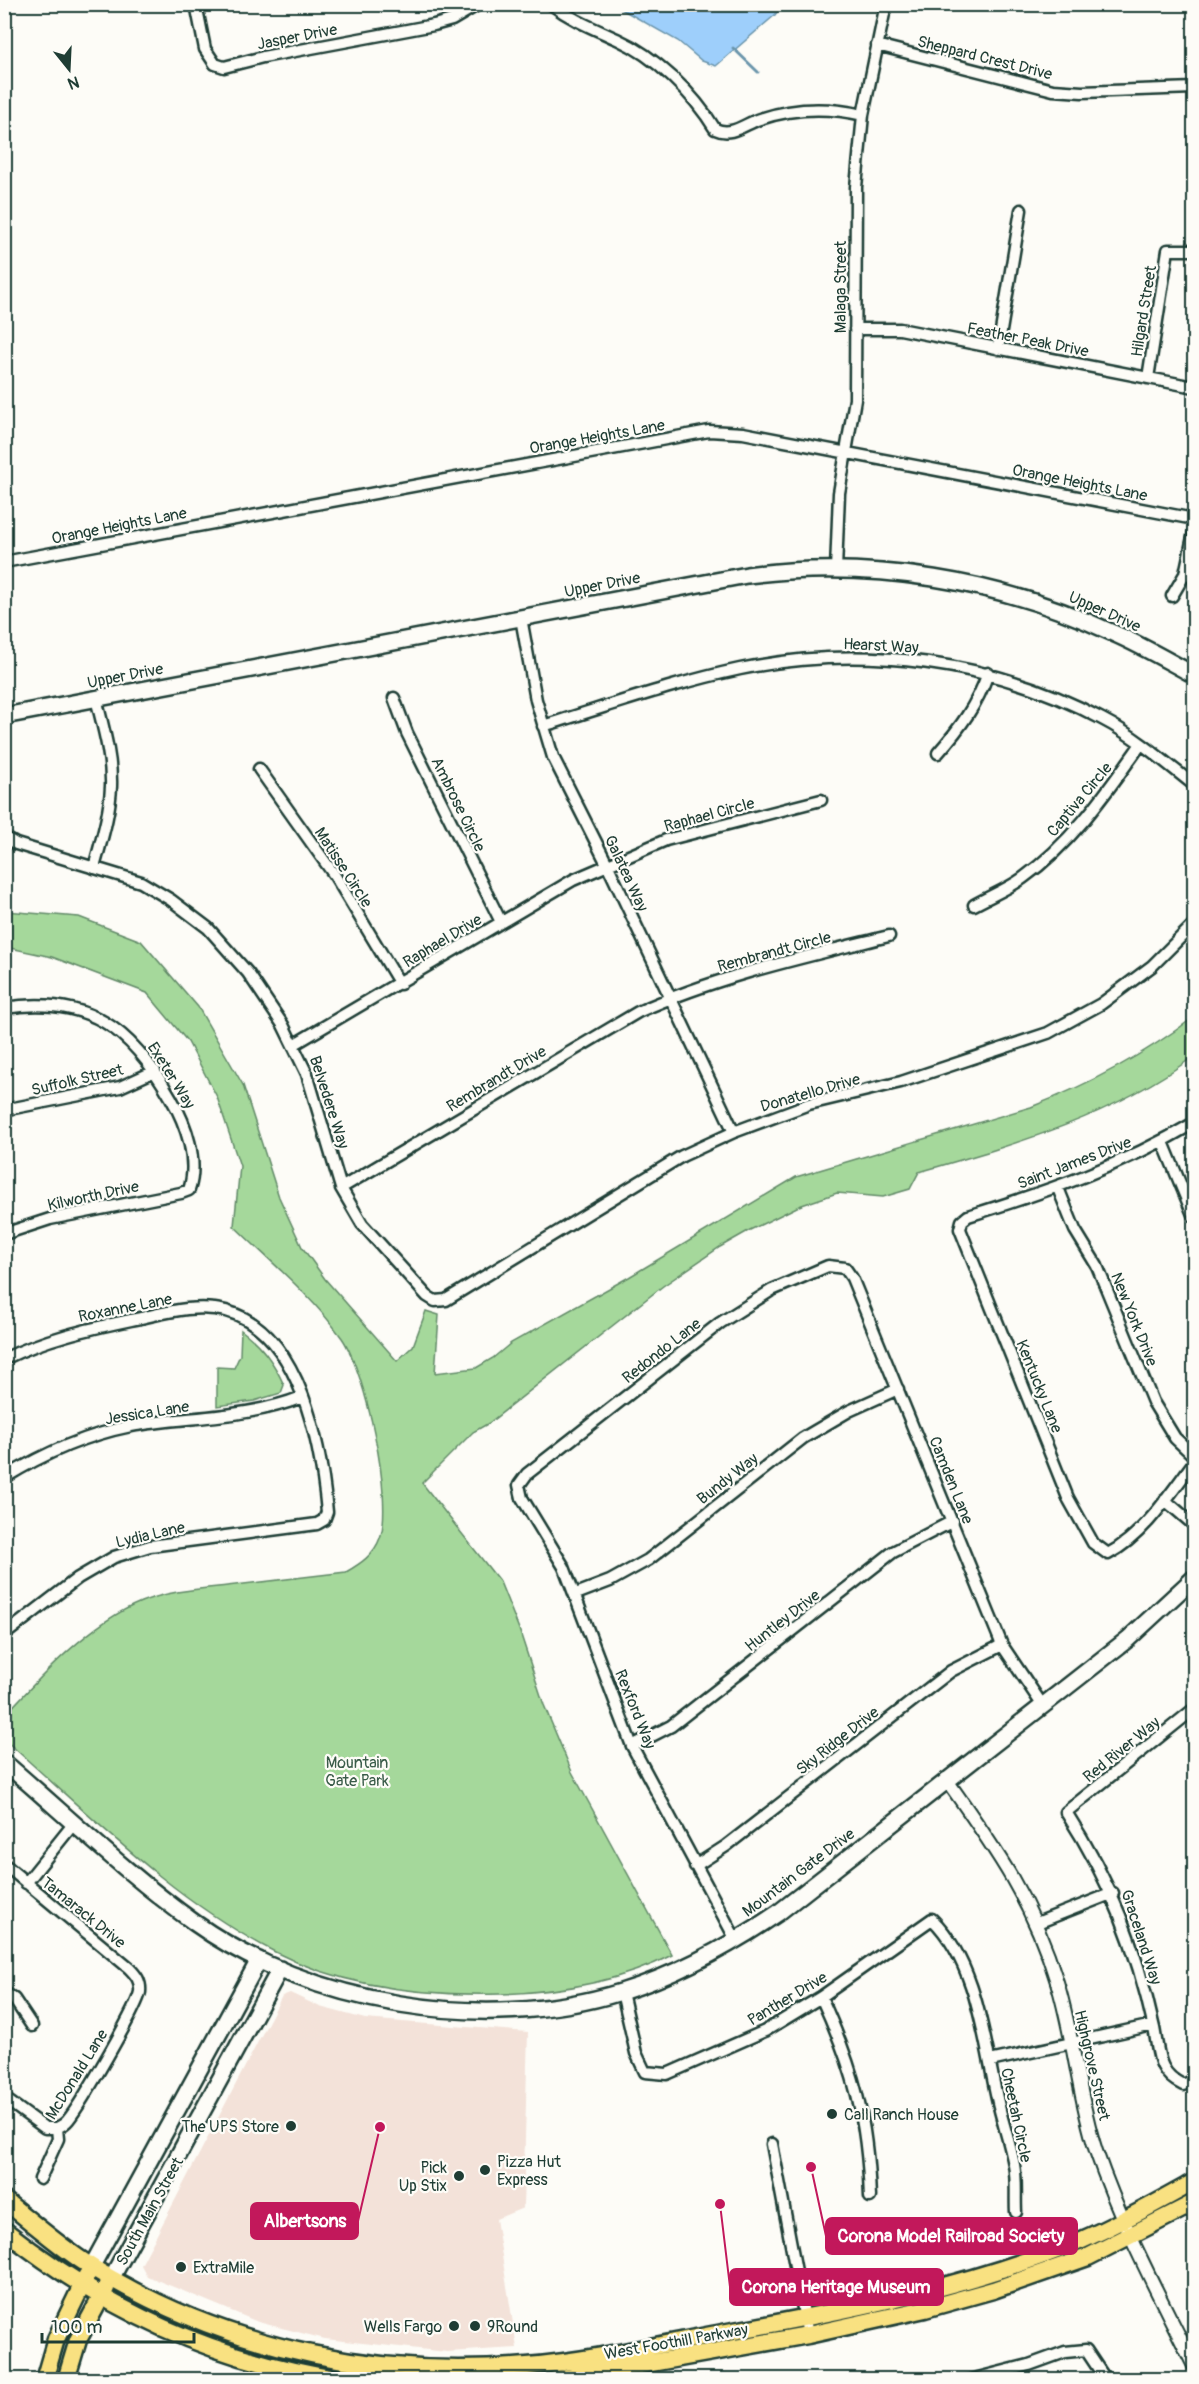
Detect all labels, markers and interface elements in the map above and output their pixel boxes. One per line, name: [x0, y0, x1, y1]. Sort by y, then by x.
street label: Jasper Drive: [256, 19, 339, 55]
street label: Sheppard Crest Drive: [915, 32, 1054, 84]
north arrow: [39, 39, 99, 99]
text: N: [65, 71, 82, 94]
street label: Malaga Street: [831, 240, 851, 333]
street label: Hilgard Street: [1127, 263, 1161, 358]
street label: Feather Peak Drive: [965, 318, 1090, 362]
street label: Orange Heights Lane: [528, 415, 667, 459]
street label: Orange Heights Lane: [1011, 460, 1149, 506]
street label: Orange Heights Lane: [50, 503, 189, 549]
street label: Upper Drive: [563, 568, 642, 602]
street label: Upper Drive: [1065, 587, 1144, 637]
street label: Hearst Way: [843, 634, 919, 658]
street label: Upper Drive: [86, 659, 165, 693]
street label: Ambrose Circle: [427, 754, 490, 855]
street label: Captiva Circle: [1043, 758, 1117, 841]
street label: Raphael Circle: [662, 793, 757, 837]
street label: Matisse Circle: [310, 824, 377, 912]
street label: Galatea Way: [600, 832, 653, 915]
street label: Raphael Drive: [399, 909, 486, 972]
street label: Rembrandt Circle: [715, 927, 833, 977]
street label: Exeter Way: [143, 1038, 200, 1113]
street label: Rembrandt Drive: [443, 1041, 550, 1116]
street label: Belvedere Way: [305, 1053, 354, 1151]
street label: Suffolk Street: [29, 1060, 126, 1100]
street label: Donatello Drive: [758, 1069, 862, 1117]
street label: Saint James Drive: [1015, 1132, 1134, 1194]
street label: Kilworth Drive: [46, 1177, 141, 1215]
street label: New York Drive: [1106, 1270, 1162, 1369]
street label: Roxanne Lane: [77, 1289, 174, 1327]
street label: Redondo Lane: [618, 1314, 705, 1388]
street label: Kentucky Lane: [1011, 1337, 1067, 1436]
street label: Jessica Lane: [104, 1396, 191, 1429]
street label: Camden Lane: [924, 1434, 978, 1527]
street label: Bundy Way: [693, 1449, 762, 1509]
street label: Lydia Lane: [114, 1517, 187, 1553]
street label: Huntley Drive: [741, 1585, 824, 1656]
street label: Rexford Way: [610, 1667, 660, 1752]
street label: Sky Ridge Drive: [792, 1702, 883, 1779]
street label: Red River Way: [1079, 1713, 1164, 1787]
park label: Mountain Gate Park: [325, 1753, 389, 1791]
street label: Mountain Gate Drive: [738, 1824, 859, 1922]
street label: Tamarack Drive: [37, 1873, 130, 1953]
street label: Graceland Way: [1116, 1887, 1166, 1988]
street label: Panther Drive: [744, 1967, 831, 2030]
street label: Highgrove Street: [1070, 2008, 1115, 2123]
street label: McDonald Lane: [41, 2026, 113, 2123]
street label: Cheetah Circle: [996, 2066, 1036, 2164]
place label: Call Ranch House: [844, 2105, 959, 2125]
marker: Call Ranch House: [825, 2107, 839, 2121]
place label: The UPS Store: [181, 2117, 279, 2137]
marker: The UPS Store: [284, 2119, 298, 2133]
place label: Pizza Hut Express: [497, 2152, 561, 2190]
street label: South Main Street: [112, 2153, 188, 2269]
place label: Pick Up Stix: [399, 2158, 447, 2196]
marker: Pizza Hut Express: [478, 2163, 492, 2177]
marker: Pick Up Stix: [452, 2169, 466, 2183]
callout: Albertsons: [251, 2203, 358, 2239]
text: Albertsons: [264, 2210, 347, 2233]
callout: Corona Model Railroad Society: [826, 2218, 1077, 2254]
text: Corona Model Railroad Society: [838, 2225, 1065, 2248]
place label: ExtraMile: [193, 2258, 254, 2278]
marker: ExtraMile: [174, 2260, 188, 2274]
callout: Corona Heritage Museum: [730, 2269, 943, 2305]
text: Corona Heritage Museum: [742, 2276, 930, 2299]
scale bar: [42, 2306, 194, 2344]
text: 100 m: [51, 2316, 103, 2339]
place label: Wells Fargo: [364, 2317, 442, 2337]
place label: 9Round: [487, 2317, 538, 2337]
marker: Wells Fargo: [447, 2319, 461, 2333]
marker: 9Round: [468, 2319, 482, 2333]
street label: West Foothill Parkway: [603, 2319, 750, 2364]

